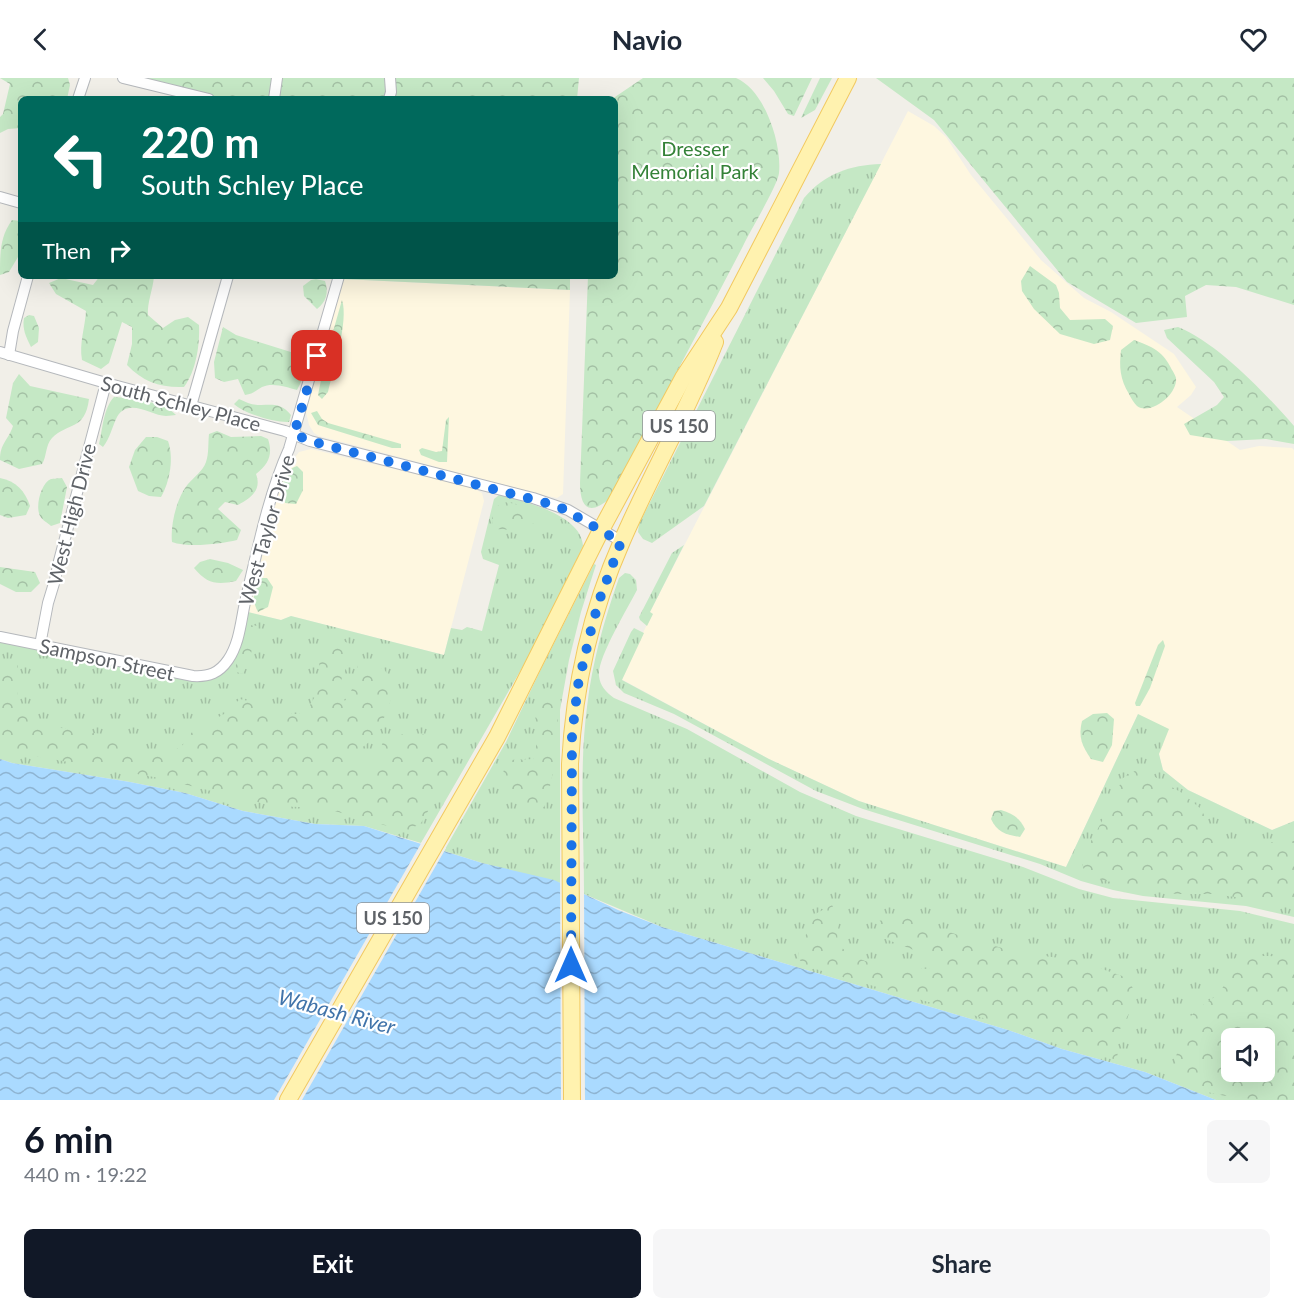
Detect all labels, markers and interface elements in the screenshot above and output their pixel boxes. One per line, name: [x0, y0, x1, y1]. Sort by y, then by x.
icon: back: [24, 23, 57, 56]
text: Navio: [612, 23, 682, 56]
icon: heart: [1237, 23, 1270, 56]
text: 220 m: [141, 117, 259, 167]
icon: left: [42, 120, 120, 198]
park label: Dresser Memorial Park: [631, 136, 760, 183]
text: South Schley Place: [141, 168, 363, 201]
icon: right: [103, 234, 136, 267]
text: Then: [42, 237, 91, 264]
pin: [291, 330, 342, 381]
icon: arrive: [300, 339, 333, 372]
street label: South Schley Place: [98, 370, 264, 436]
road number: US 150: [643, 411, 715, 441]
street label: West High Drive: [42, 441, 100, 587]
street label: West Taylor Drive: [233, 452, 299, 608]
street label: Sampson Street: [37, 633, 177, 685]
road number: US 150: [357, 903, 429, 933]
position arrow: [539, 933, 603, 997]
water label: Wabash River: [276, 983, 399, 1039]
map controls: [1221, 1028, 1275, 1082]
button: sound: [1221, 1028, 1275, 1082]
text: 6 min: [24, 1117, 113, 1161]
button: close: [1207, 1120, 1270, 1183]
text: 440 m · 19:22: [24, 1162, 147, 1186]
button: Exit: [24, 1229, 641, 1298]
button: Share: [653, 1229, 1270, 1298]

